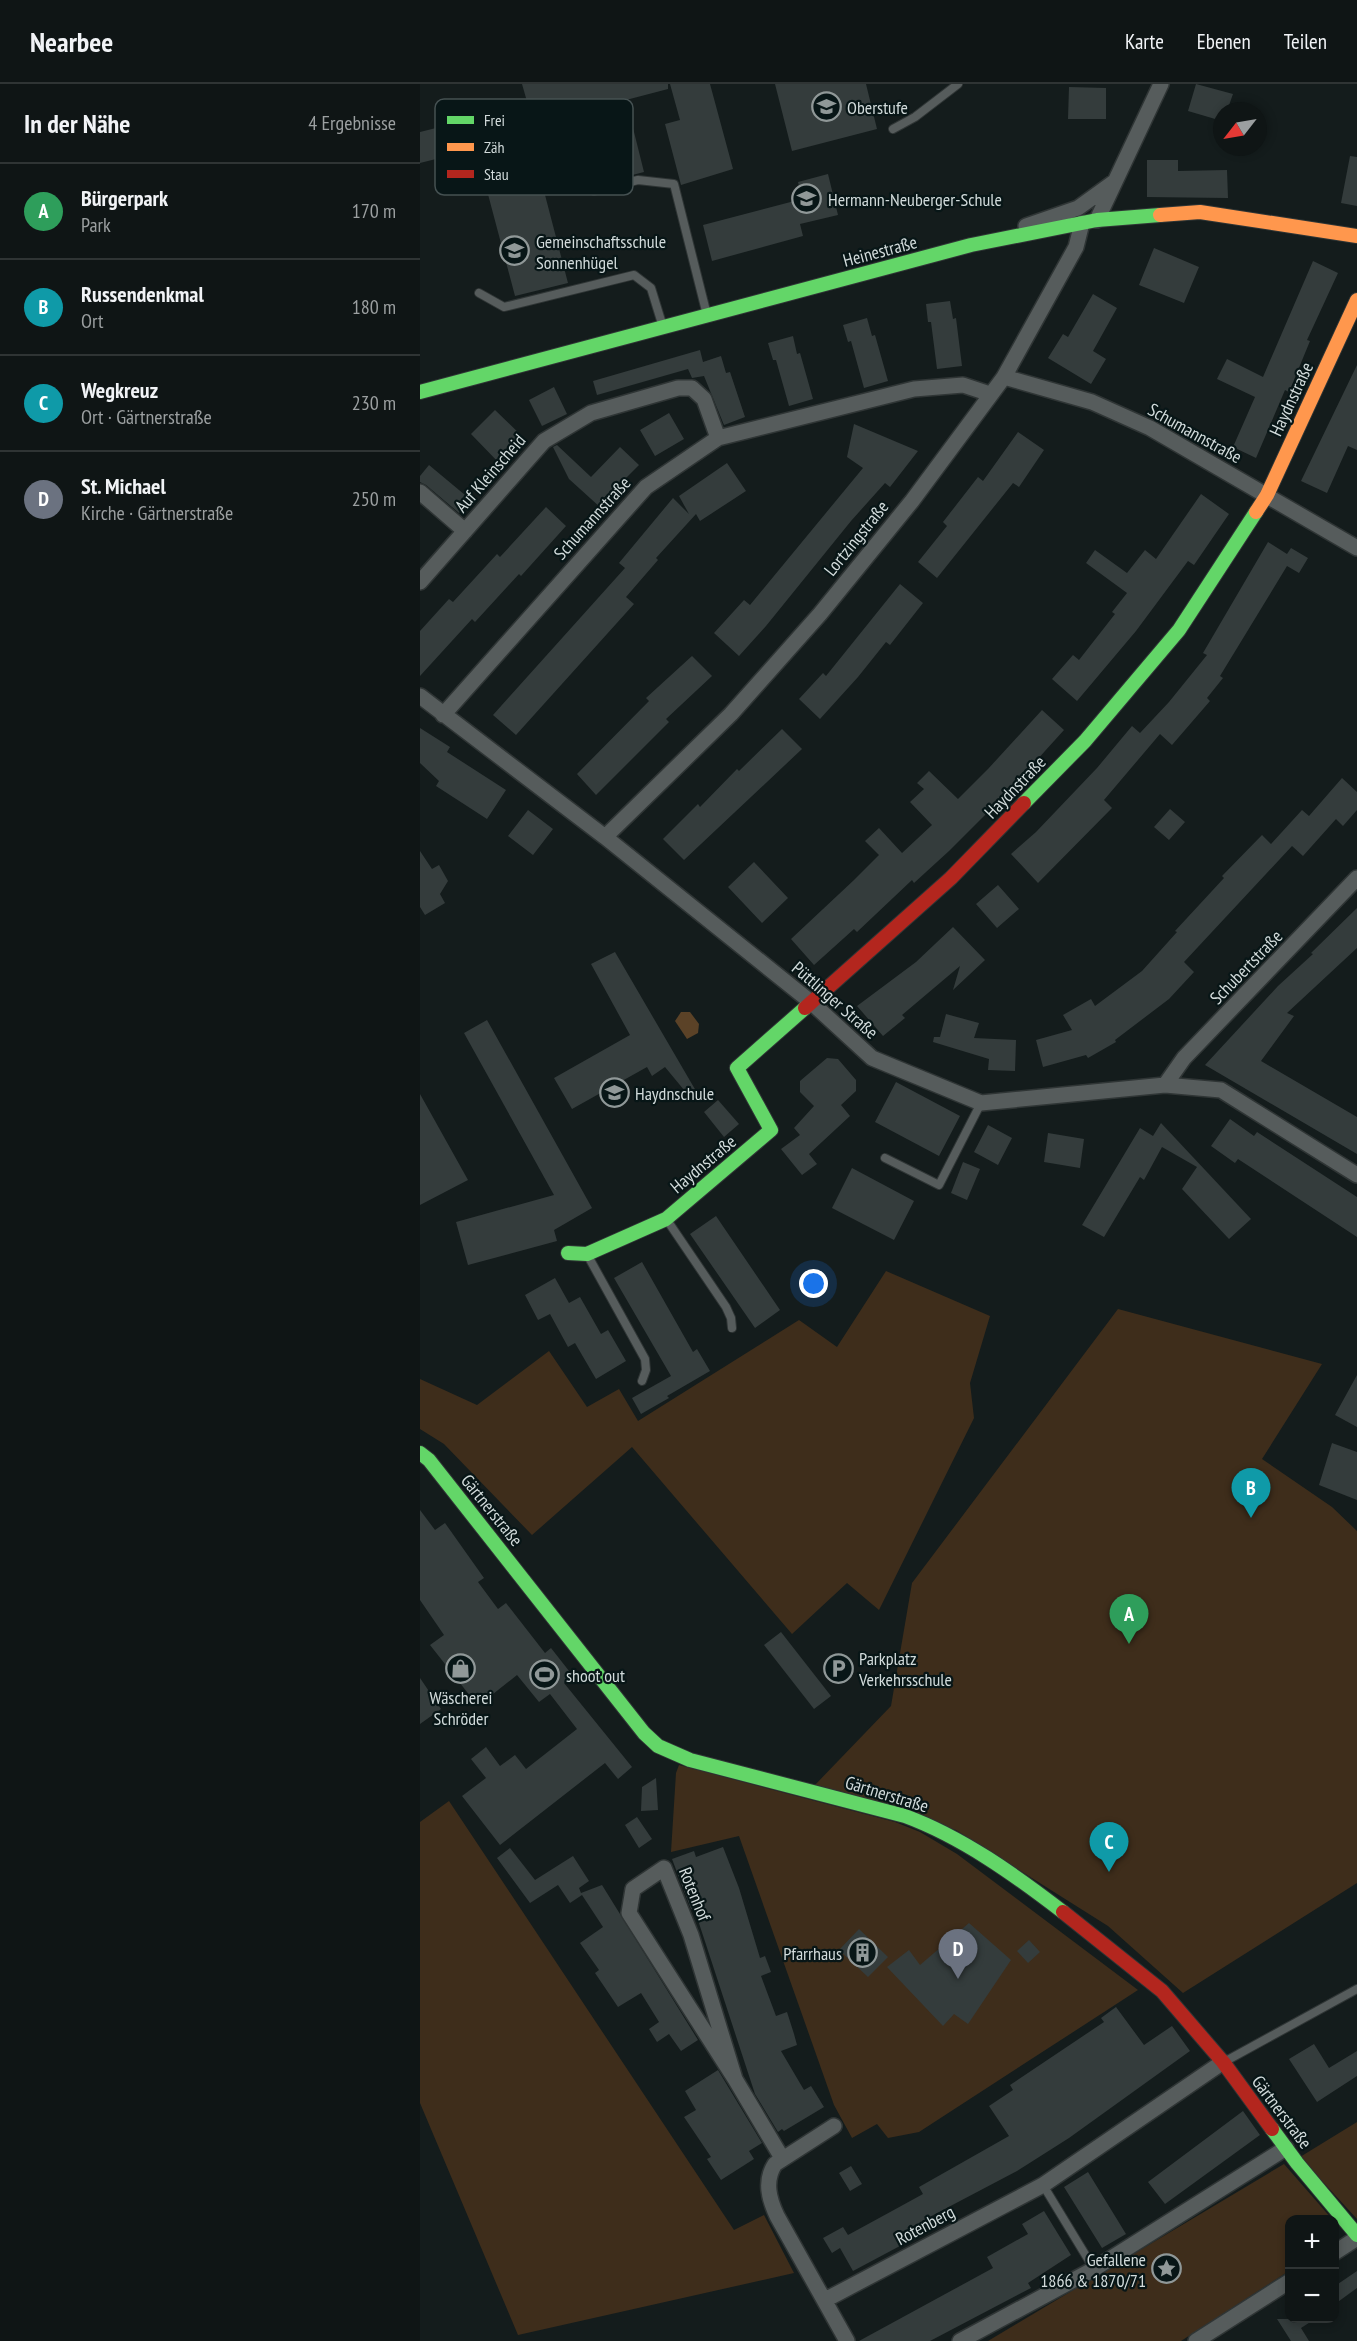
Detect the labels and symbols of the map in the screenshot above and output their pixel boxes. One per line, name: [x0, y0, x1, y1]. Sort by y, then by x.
school or university icon: Oberstufe: [810, 91, 842, 123]
place label: Oberstufe: [847, 96, 908, 119]
legend: [435, 99, 633, 195]
north arrow: [1213, 102, 1267, 156]
text: Frei: [484, 110, 505, 130]
text: Zäh: [484, 137, 504, 157]
text: Stau: [484, 164, 509, 184]
school or university icon: Hermann-Neuberger-Schule: [791, 183, 823, 215]
place label: Hermann-Neuberger-Schule: [828, 188, 1002, 211]
place label: Gemeinschaftsschule Sonnenhügel: [536, 230, 666, 274]
street label: Heinestraße: [840, 230, 920, 272]
school or university icon: Gemeinschaftsschule Sonnenhügel: [499, 235, 531, 267]
street label: Haydnstraße: [1264, 358, 1318, 440]
street label: Schumannstraße: [1144, 398, 1246, 468]
street label: Auf Kleinscheid: [450, 429, 530, 517]
street label: Schumannstraße: [549, 472, 635, 564]
street label: Lortzingstraße: [819, 496, 893, 580]
street label: Haydnstraße: [979, 751, 1051, 823]
street label: Schubertstraße: [1205, 925, 1287, 1009]
street label: Püttlinger Straße: [787, 956, 883, 1044]
school or university icon: Haydnschule: [598, 1077, 630, 1109]
place label: Haydnschule: [635, 1082, 714, 1105]
street label: Haydnstraße: [665, 1130, 741, 1198]
your location: [799, 1269, 828, 1298]
pin: B: [1232, 1468, 1270, 1518]
street label: Gärtnerstraße: [456, 1469, 528, 1551]
pin: A: [1110, 1594, 1148, 1644]
place label: Parkplatz Verkehrsschule: [858, 1647, 952, 1691]
shop icon: Wäscherei Schröder: [445, 1652, 477, 1684]
parking icon: Parkplatz Verkehrsschule: [822, 1652, 854, 1684]
sports icon: shoot out: [529, 1659, 561, 1691]
place label: shoot out: [566, 1664, 625, 1687]
place label: Wäscherei Schröder: [430, 1686, 492, 1730]
street label: Gärtnerstraße: [843, 1770, 931, 1818]
pin: C: [1090, 1822, 1128, 1872]
street label: Rotenhof: [674, 1864, 717, 1926]
pin: D: [938, 1930, 978, 1979]
building icon: Pfarrhaus: [847, 1937, 879, 1969]
place label: Pfarrhaus: [783, 1942, 842, 1965]
street label: Gärtnerstraße: [1247, 2071, 1317, 2153]
street label: Rotenberg: [891, 2200, 959, 2250]
place label: Gefallene 1866 & 1870/71: [1040, 2248, 1146, 2292]
place icon: Gefallene 1866 & 1870/71: [1151, 2253, 1183, 2285]

